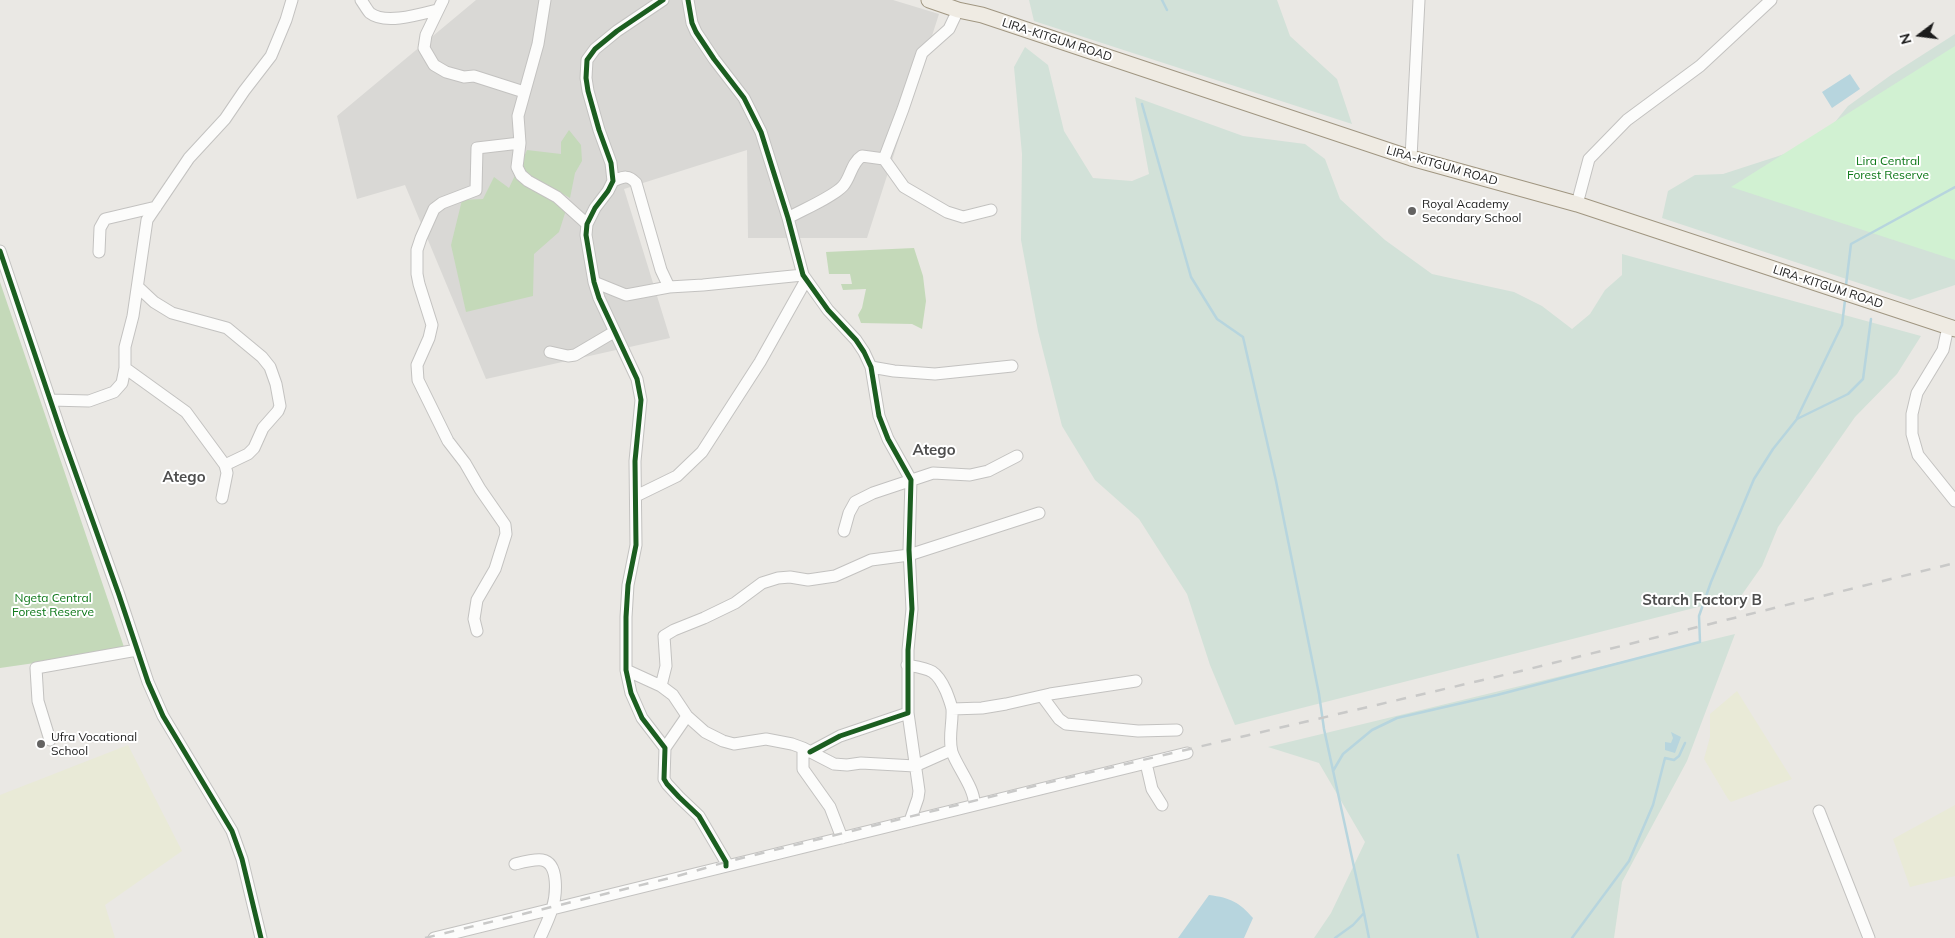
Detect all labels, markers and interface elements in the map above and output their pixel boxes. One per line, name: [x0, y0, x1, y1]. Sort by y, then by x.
north arrow: [1895, 10, 1945, 60]
street label: LIRA-KITGUM ROAD: [1000, 15, 1114, 65]
text: N: [1895, 31, 1916, 46]
street label: LIRA-KITGUM ROAD: [1385, 143, 1499, 189]
park label: Lira Central Forest Reserve: [1847, 154, 1929, 182]
place label: Royal Academy Secondary School: [1422, 197, 1521, 225]
marker: Royal Academy Secondary School: [1406, 205, 1418, 217]
street label: LIRA-KITGUM ROAD: [1771, 262, 1885, 312]
district label: Atego: [912, 441, 956, 459]
district label: Atego: [162, 468, 206, 486]
park label: Ngeta Central Forest Reserve: [12, 591, 94, 619]
district label: Starch Factory B: [1642, 591, 1762, 609]
place label: Ufra Vocational School: [51, 730, 137, 758]
marker: Ufra Vocational School: [35, 738, 47, 750]

